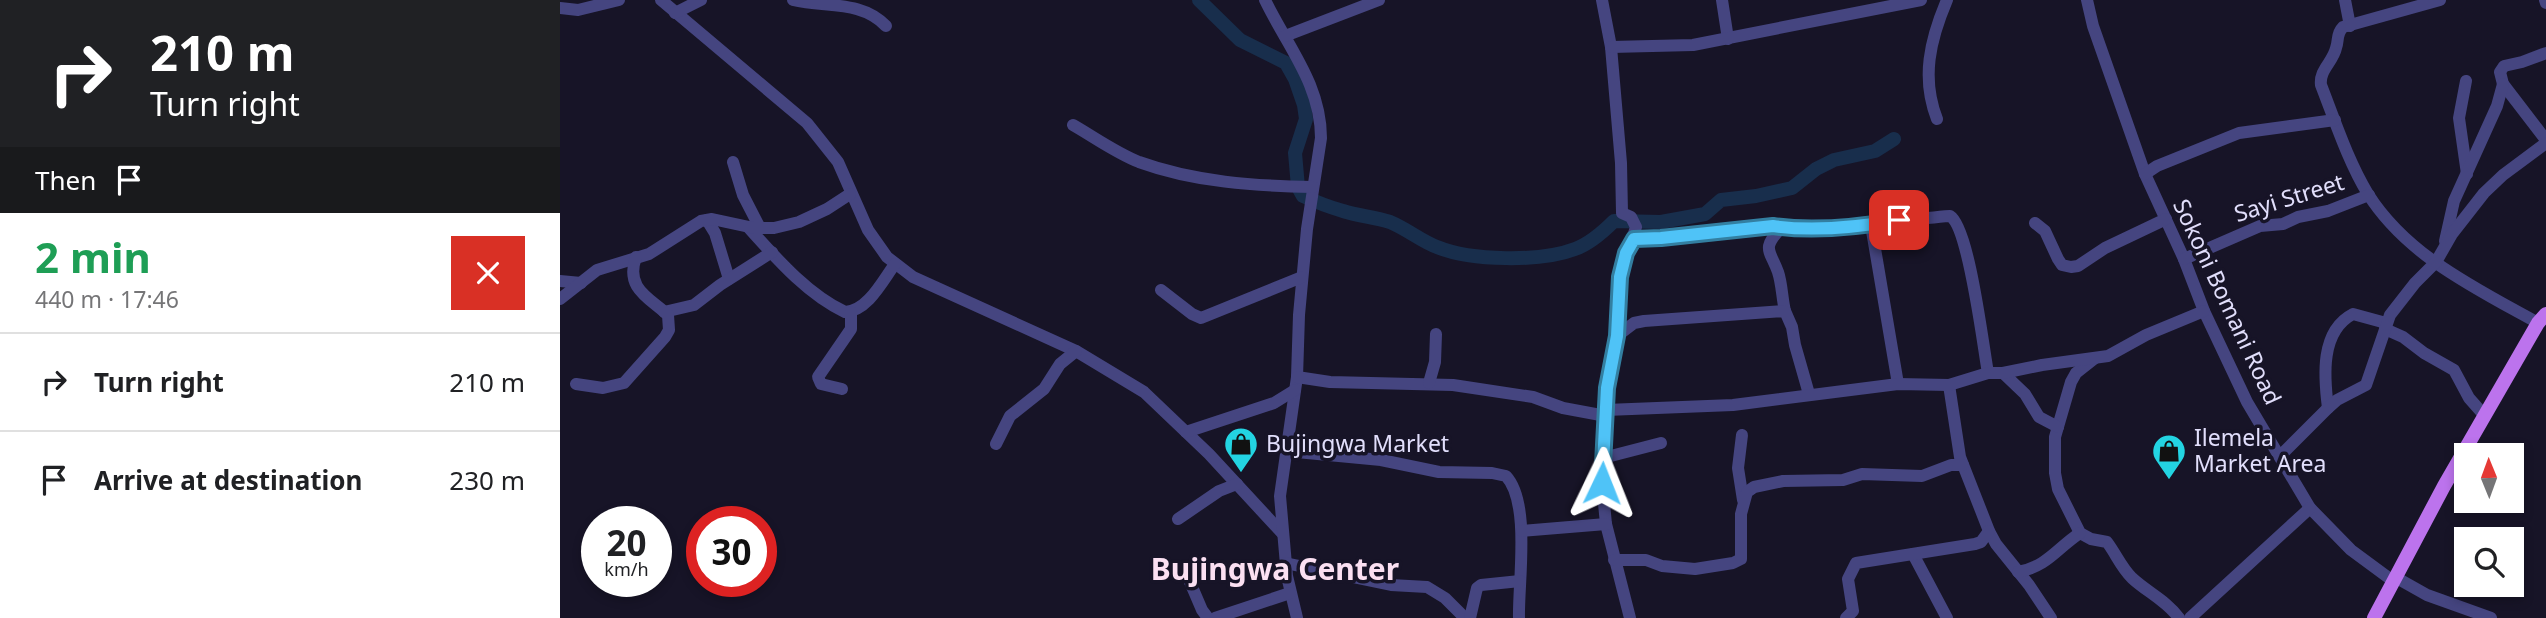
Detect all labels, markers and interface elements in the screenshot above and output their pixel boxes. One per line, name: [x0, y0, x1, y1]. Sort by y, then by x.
text: 210 m: [150, 19, 295, 85]
icon: right: [35, 28, 126, 119]
text: Turn right: [150, 82, 300, 125]
icon: arrive: [110, 161, 148, 199]
text: Then: [35, 162, 96, 198]
street label: Sayi Street: [2230, 165, 2348, 229]
pin: [1869, 190, 1929, 250]
street label: Sokoni Bomani Road: [2166, 194, 2290, 410]
icon: arrive: [1880, 201, 1918, 239]
text: 2 min: [35, 228, 151, 285]
button: close: [451, 236, 525, 310]
text: 440 m · 17:46: [35, 283, 179, 315]
icon: right: [35, 363, 73, 401]
text: Turn right: [94, 364, 224, 400]
text: 210 m: [449, 364, 525, 400]
place label: Ilemela Market Area: [2194, 421, 2326, 479]
shop icon: Bujingwa Market: [1222, 425, 1260, 474]
place label: Bujingwa Market: [1266, 427, 1449, 459]
shop icon: Ilemela Market Area: [2150, 432, 2188, 481]
north arrow: [2454, 443, 2524, 513]
map controls: [2454, 443, 2524, 597]
position arrow: [1565, 446, 1639, 520]
icon: arrive: [35, 461, 73, 499]
text: Arrive at destination: [94, 462, 363, 498]
text: 230 m: [449, 462, 525, 498]
speed limit sign: 30: [686, 506, 777, 597]
text: 20: [606, 519, 647, 566]
button: search: [2454, 527, 2524, 597]
district label: Bujingwa Center: [1151, 548, 1400, 589]
text: km/h: [604, 557, 649, 581]

